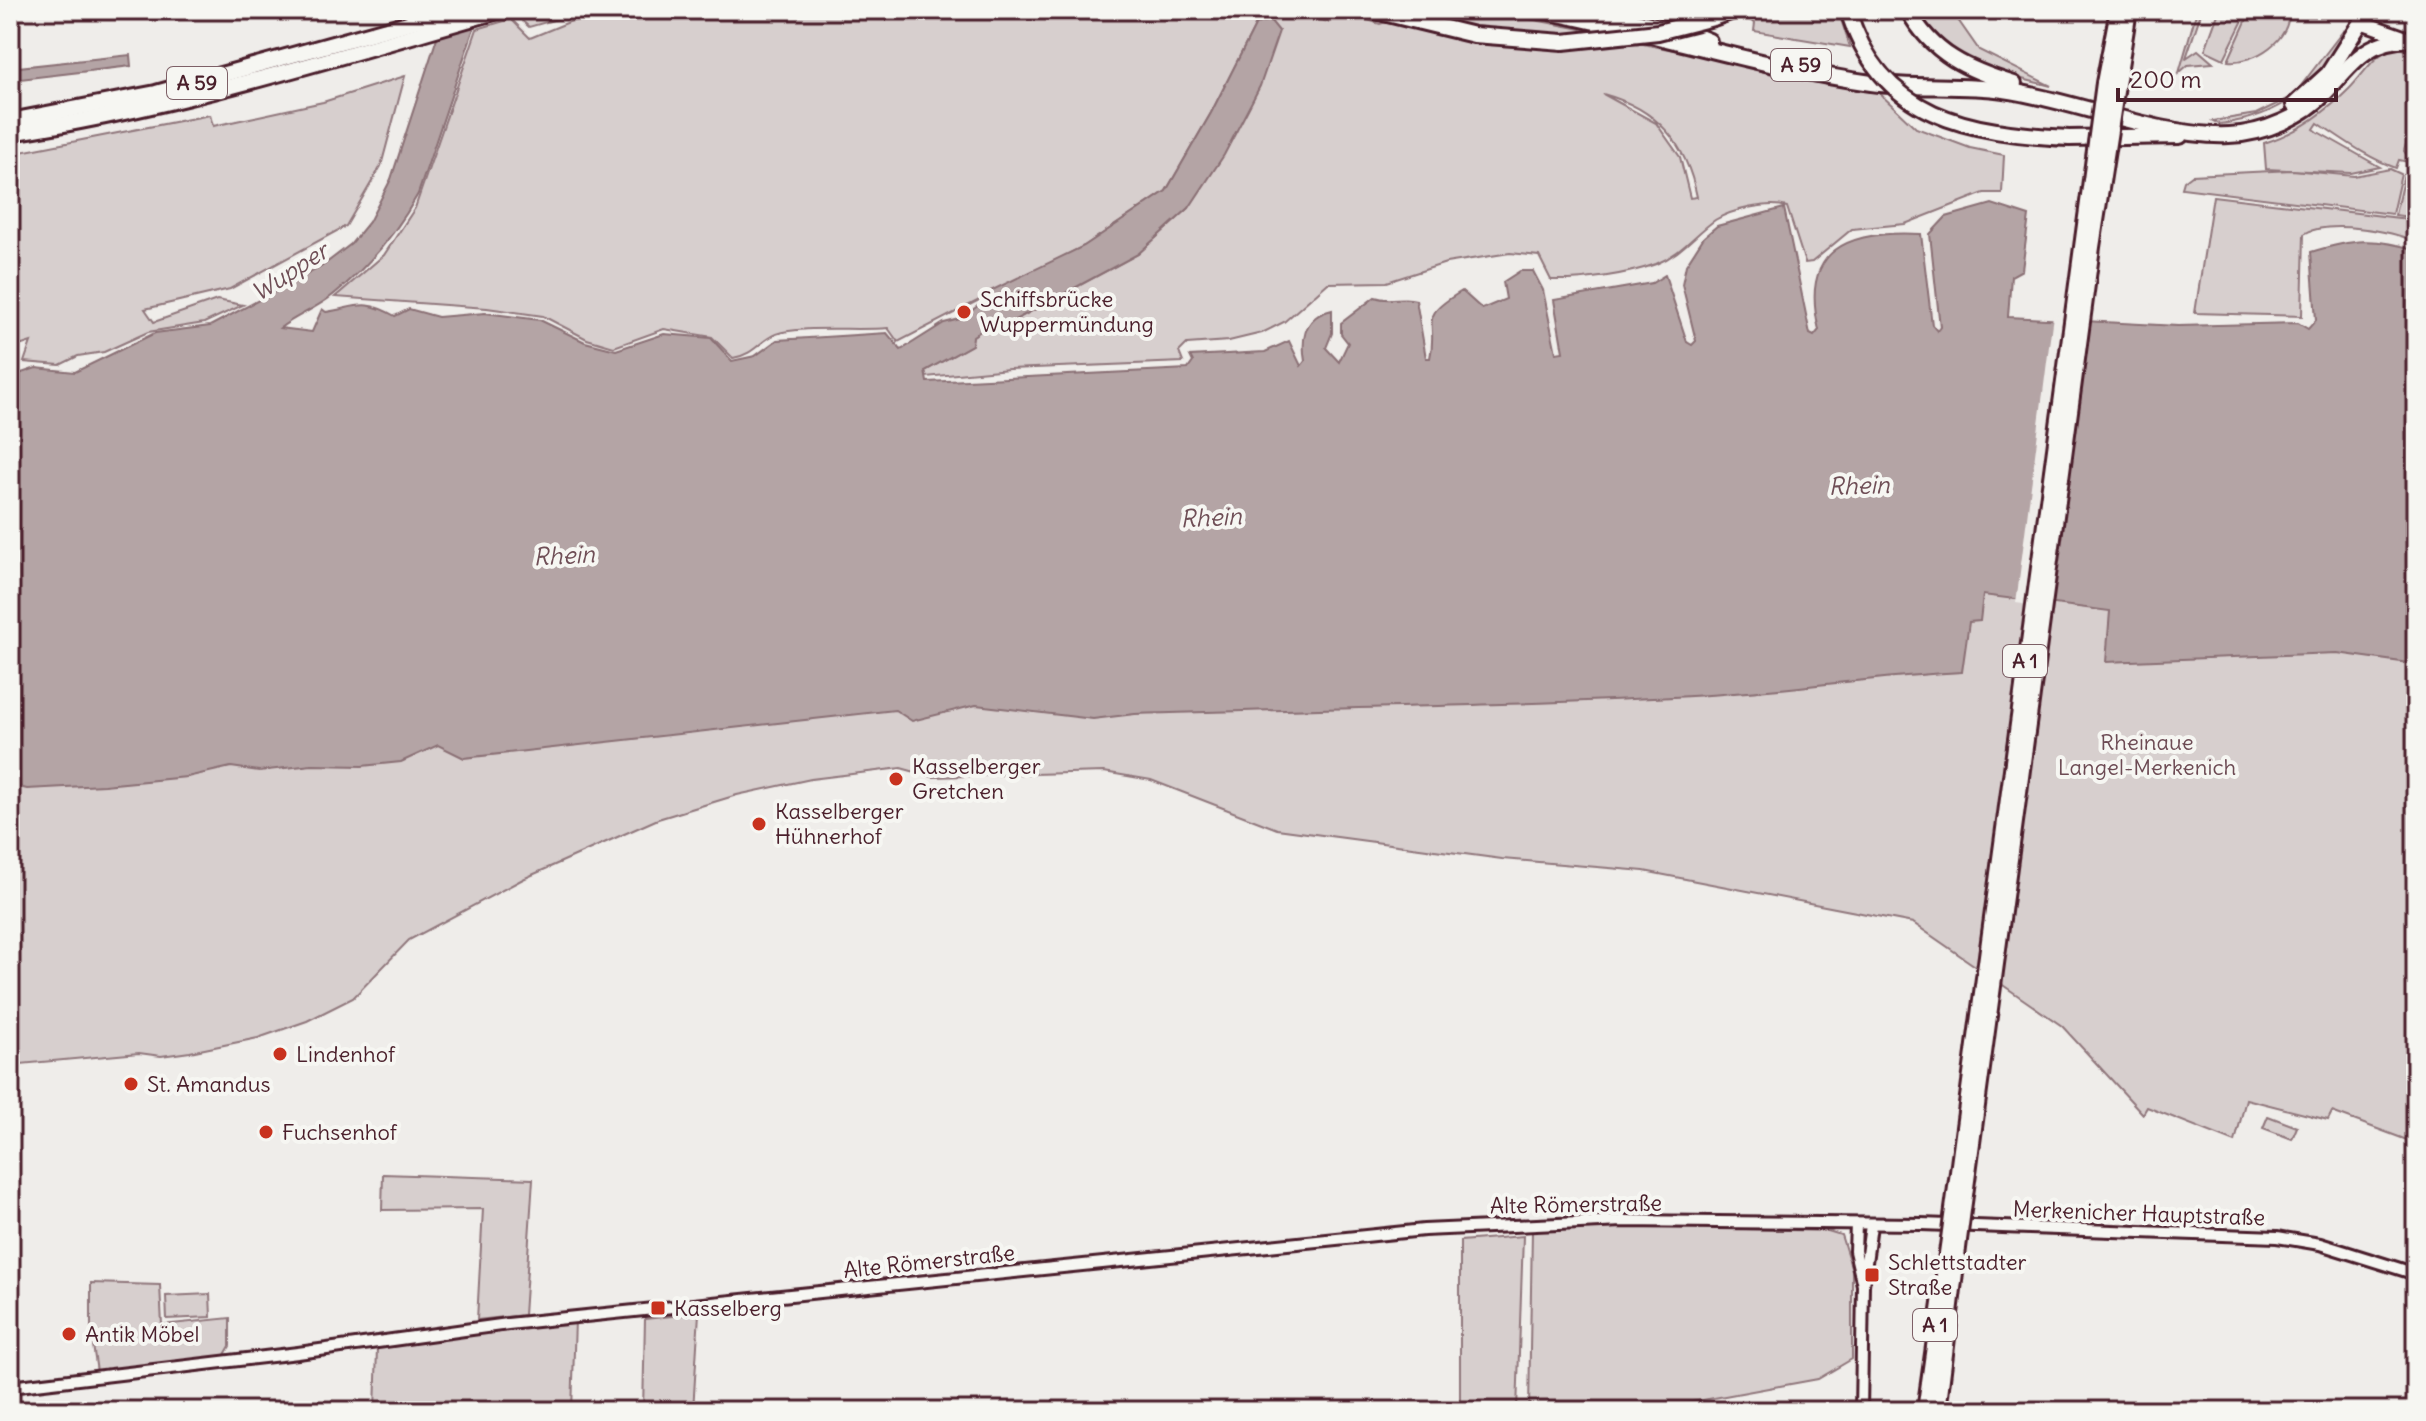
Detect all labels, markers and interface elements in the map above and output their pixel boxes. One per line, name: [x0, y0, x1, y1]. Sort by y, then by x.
road number: A 59: [1771, 49, 1831, 81]
scale bar: [2118, 52, 2336, 102]
text: 200 m: [2130, 64, 2202, 94]
road number: A 59: [167, 67, 227, 99]
water label: Wupper: [245, 234, 336, 307]
place label: Schiffsbrücke Wuppermündung: [980, 285, 1154, 338]
marker: Schiffsbrücke Wuppermündung: [955, 303, 973, 321]
water label: Rhein: [1828, 469, 1891, 501]
water label: Rhein: [1180, 500, 1243, 534]
water label: Rhein: [533, 538, 596, 572]
road number: A 1: [2003, 645, 2047, 677]
park label: Rheinaue Langel-Merkenich: [2058, 728, 2236, 781]
place label: Kasselberger Gretchen: [912, 752, 1041, 805]
marker: Kasselberger Gretchen: [887, 770, 905, 788]
place label: Kasselberger Hühnerhof: [775, 797, 904, 850]
marker: Kasselberger Hühnerhof: [750, 815, 768, 833]
place label: Lindenhof: [296, 1040, 396, 1068]
marker: Lindenhof: [271, 1045, 289, 1063]
place label: St. Amandus: [147, 1070, 271, 1098]
marker: St. Amandus: [122, 1075, 140, 1093]
place label: Fuchsenhof: [282, 1118, 398, 1146]
marker: Fuchsenhof: [257, 1123, 275, 1141]
street label: Alte Römerstraße: [1490, 1188, 1662, 1220]
street label: Merkenicher Hauptstraße: [2012, 1195, 2266, 1231]
street label: Alte Römerstraße: [842, 1238, 1016, 1284]
place label: Schlettstadter Straße: [1888, 1248, 2027, 1301]
marker: Schlettstadter Straße: [1863, 1266, 1881, 1284]
place label: Kasselberg: [674, 1294, 782, 1322]
marker: Kasselberg: [649, 1299, 667, 1317]
road number: A 1: [1913, 1309, 1957, 1341]
place label: Antik Möbel: [85, 1320, 199, 1348]
marker: Antik Möbel: [60, 1325, 78, 1343]

